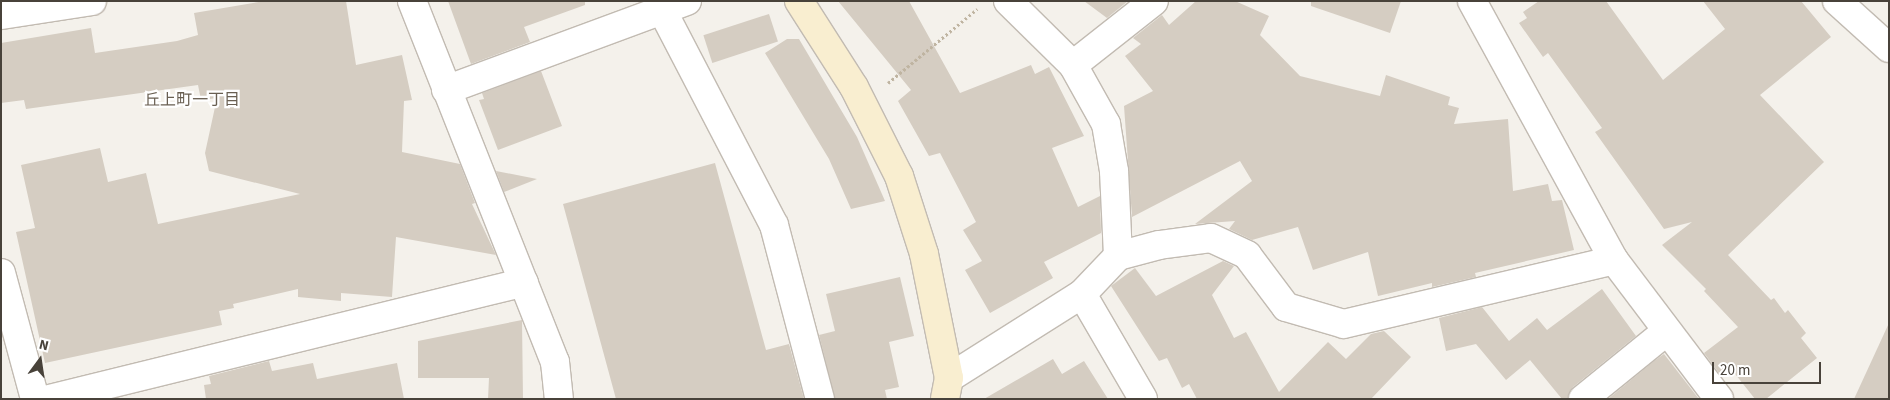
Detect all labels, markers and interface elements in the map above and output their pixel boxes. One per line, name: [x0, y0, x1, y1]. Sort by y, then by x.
district label: 丘上町一丁目: [144, 90, 240, 110]
north arrow: [15, 335, 65, 385]
text: N: [37, 335, 51, 356]
scale bar: [1715, 352, 1824, 384]
text: 20 m: [1720, 360, 1750, 381]

